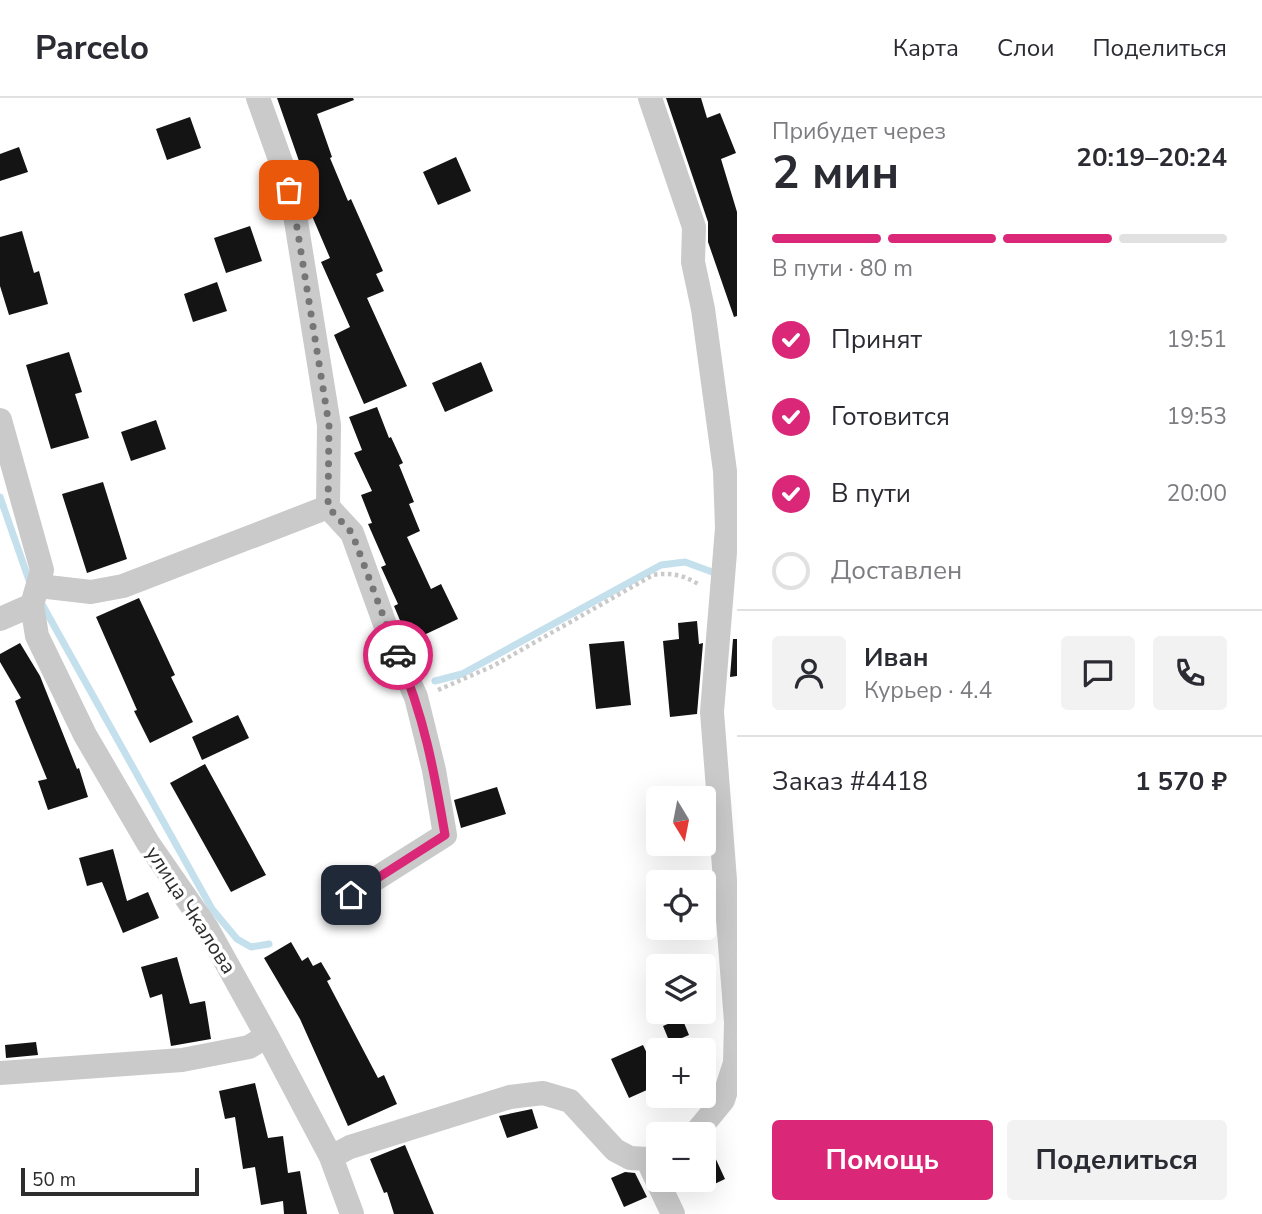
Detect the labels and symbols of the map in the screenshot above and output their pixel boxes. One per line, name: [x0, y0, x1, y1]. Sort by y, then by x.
pin: [259, 160, 319, 220]
courier: [363, 620, 433, 690]
north arrow: [646, 786, 716, 856]
street label: улица Чкалова: [139, 841, 243, 979]
pin: [321, 865, 381, 925]
scale bar: [21, 1165, 200, 1197]

